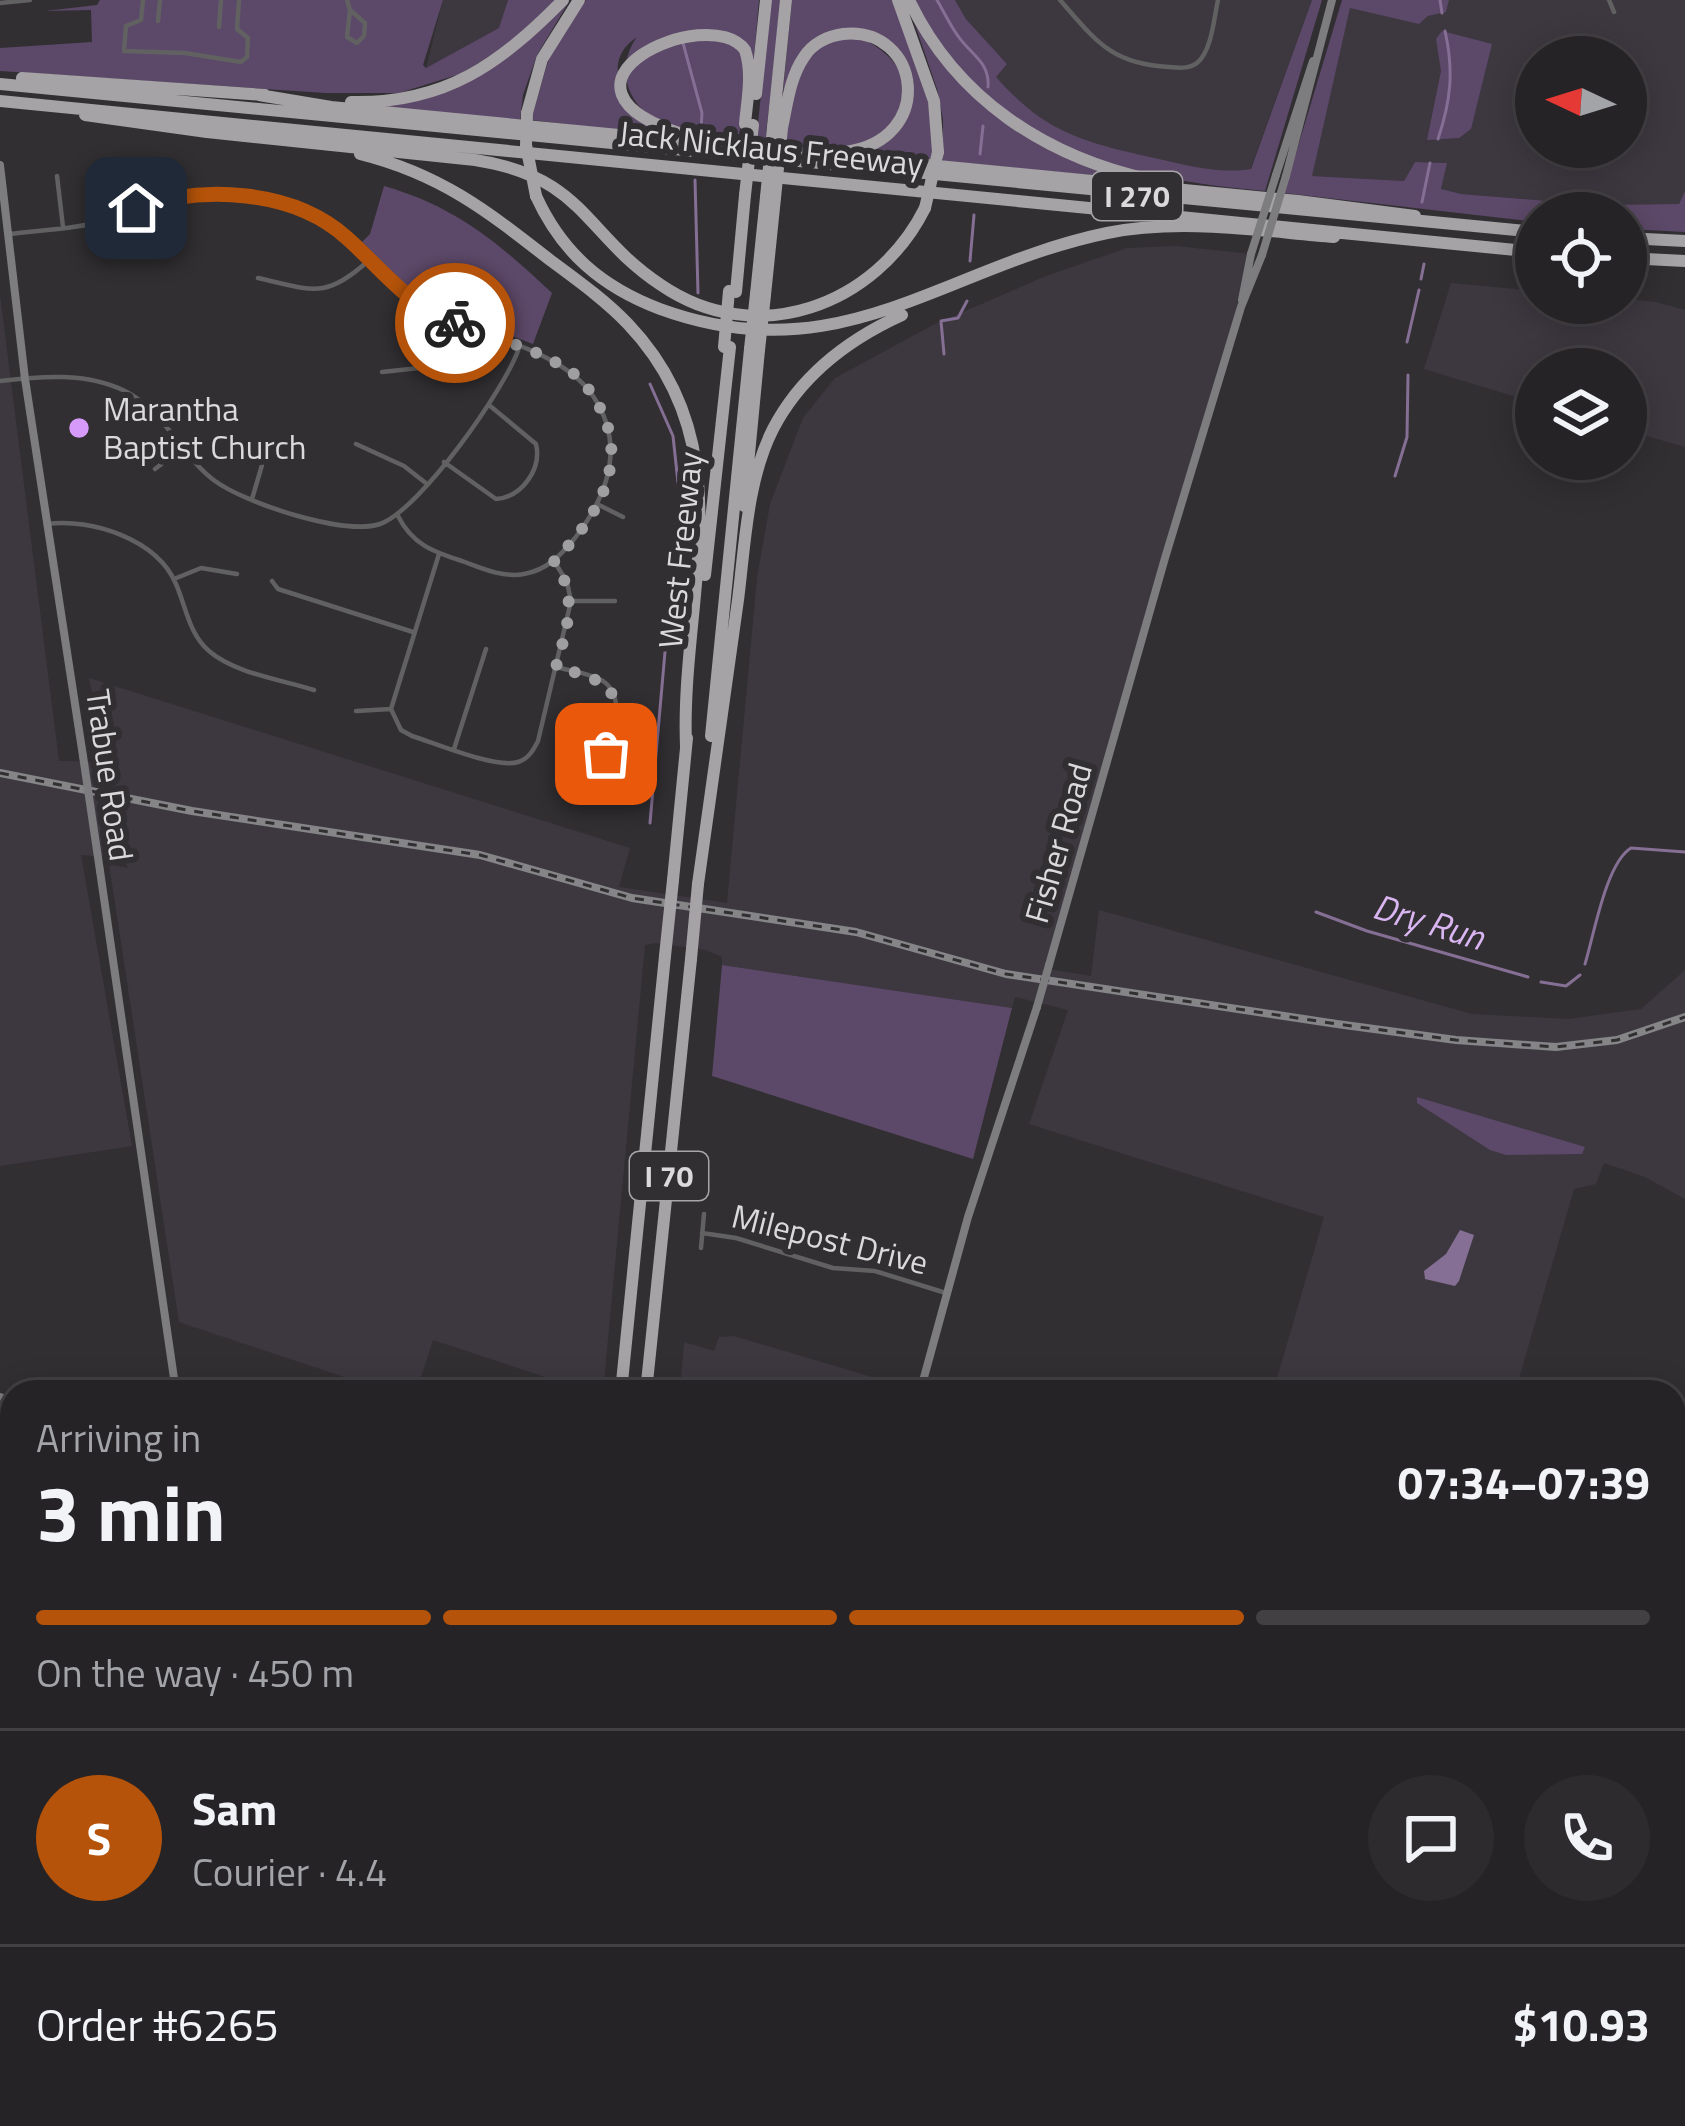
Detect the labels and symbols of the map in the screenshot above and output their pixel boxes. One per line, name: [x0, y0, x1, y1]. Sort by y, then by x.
north arrow: [1515, 36, 1647, 168]
street label: Jack Nicklaus Freeway: [616, 107, 926, 189]
pin: [85, 157, 187, 259]
road number: I 270: [1092, 172, 1182, 220]
courier: [395, 263, 515, 383]
place label: Marantha Baptist Church: [103, 384, 307, 472]
marker: Marantha Baptist Church: [66, 415, 92, 441]
street label: West Freeway: [645, 449, 715, 651]
street label: Trabue Road: [73, 686, 147, 864]
pin: [555, 703, 657, 805]
street label: Fisher Road: [1011, 757, 1105, 929]
water label: Dry Run: [1367, 878, 1492, 964]
road number: I 70: [630, 1152, 708, 1200]
street label: Milepost Drive: [727, 1190, 933, 1288]

